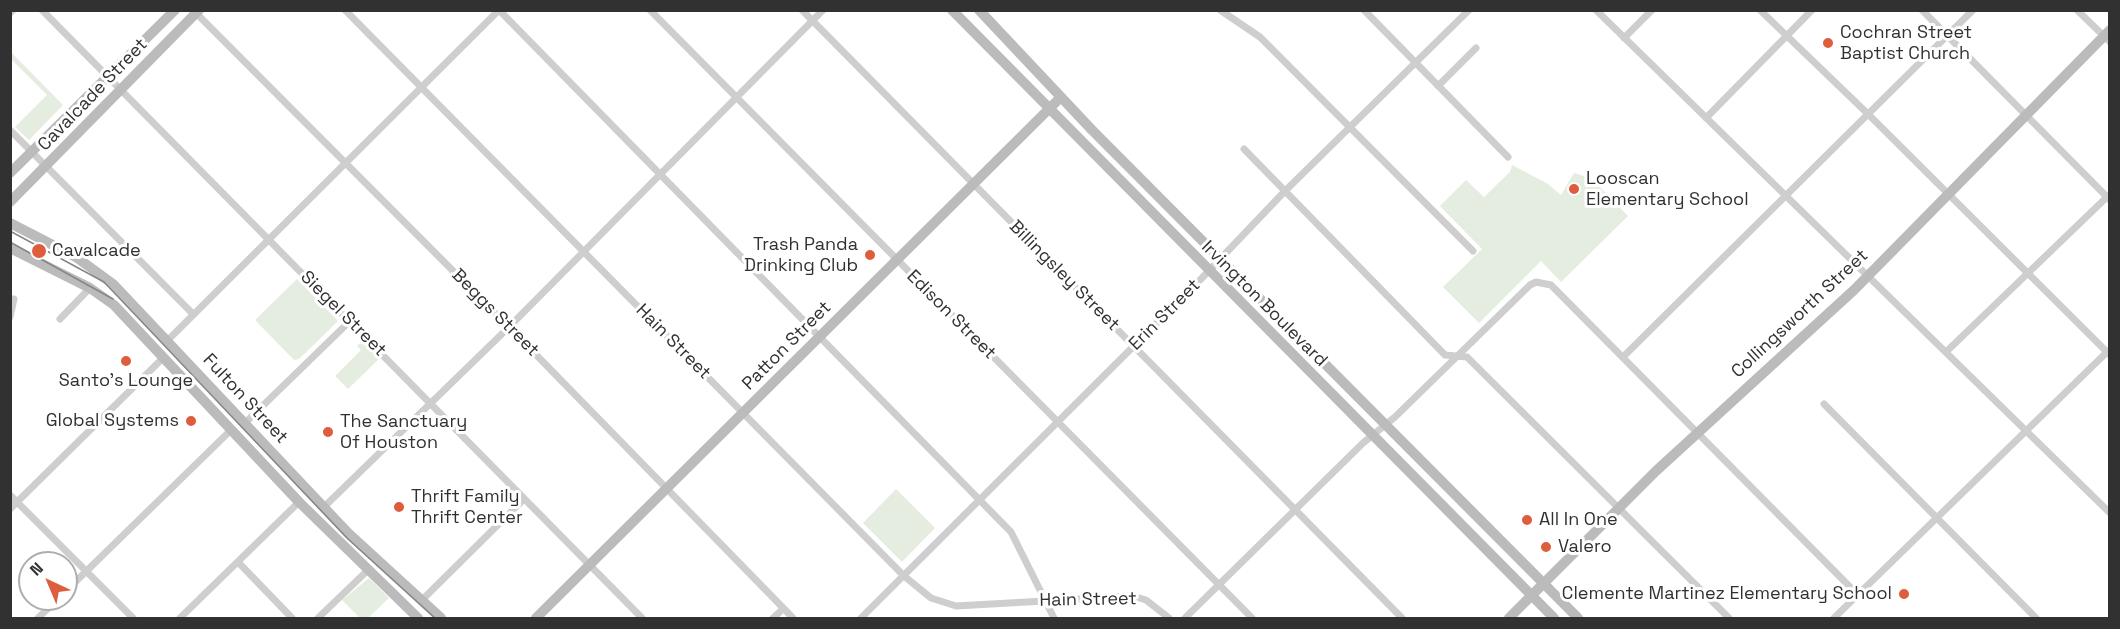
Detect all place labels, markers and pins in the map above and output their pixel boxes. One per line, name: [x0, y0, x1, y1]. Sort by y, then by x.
place label: Cochran Street Baptist Church: [1840, 22, 1972, 64]
marker: Cochran Street Baptist Church: [1821, 36, 1835, 50]
place label: Looscan Elementary School: [1586, 168, 1749, 210]
marker: Looscan Elementary School: [1567, 182, 1581, 196]
place label: Trash Panda Drinking Club: [744, 234, 858, 276]
place label: Cavalcade: [52, 240, 141, 262]
marker: Cavalcade: [30, 242, 48, 260]
marker: Trash Panda Drinking Club: [863, 248, 877, 262]
marker: Santo's Lounge: [119, 354, 133, 368]
place label: Santo's Lounge: [59, 370, 193, 392]
place label: Global Systems: [46, 410, 179, 432]
place label: The Sanctuary Of Houston: [340, 411, 467, 454]
marker: Global Systems: [184, 414, 198, 428]
marker: The Sanctuary Of Houston: [321, 425, 335, 439]
place label: Thrift Family Thrift Center: [411, 486, 523, 528]
marker: Thrift Family Thrift Center: [392, 500, 406, 514]
place label: All In One: [1539, 509, 1618, 531]
marker: All In One: [1520, 513, 1534, 527]
place label: Valero: [1558, 536, 1612, 558]
marker: Valero: [1539, 540, 1553, 554]
place label: Clemente Martinez Elementary School: [1562, 583, 1892, 605]
marker: Clemente Martinez Elementary School: [1897, 587, 1911, 601]

